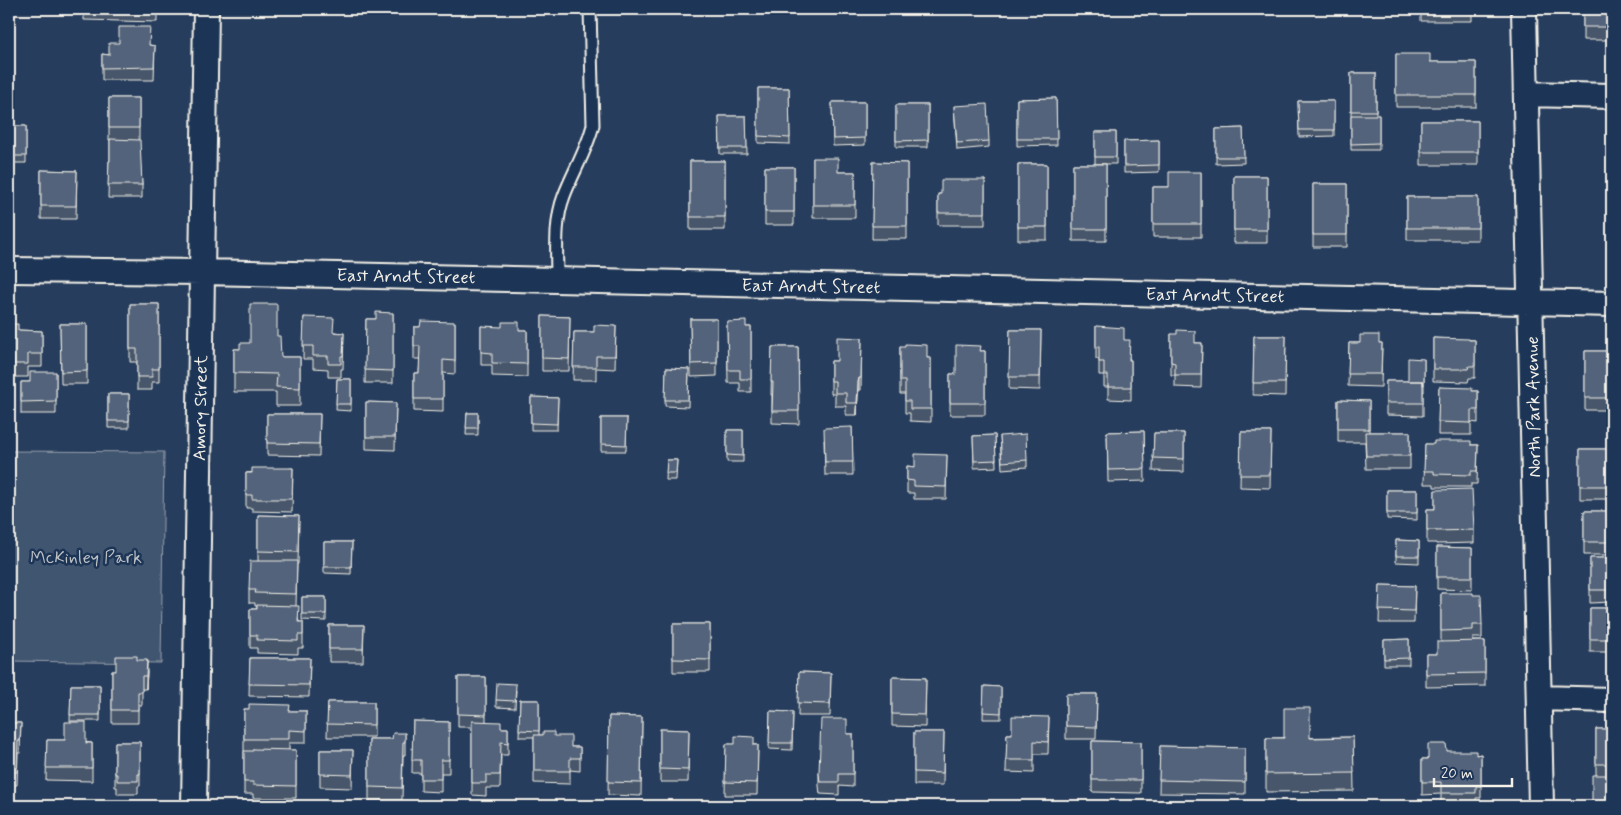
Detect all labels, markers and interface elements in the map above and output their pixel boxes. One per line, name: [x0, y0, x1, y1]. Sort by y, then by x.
street label: East Arndt Street: [336, 264, 476, 290]
street label: East Arndt Street: [741, 274, 881, 300]
street label: East Arndt Street: [1145, 283, 1285, 309]
street label: North Park Avenue: [1521, 336, 1547, 478]
street label: Amory Street: [188, 355, 214, 461]
park label: McKinley Park: [30, 546, 142, 570]
scale bar: [1434, 755, 1511, 787]
text: 20 m: [1441, 764, 1473, 784]

